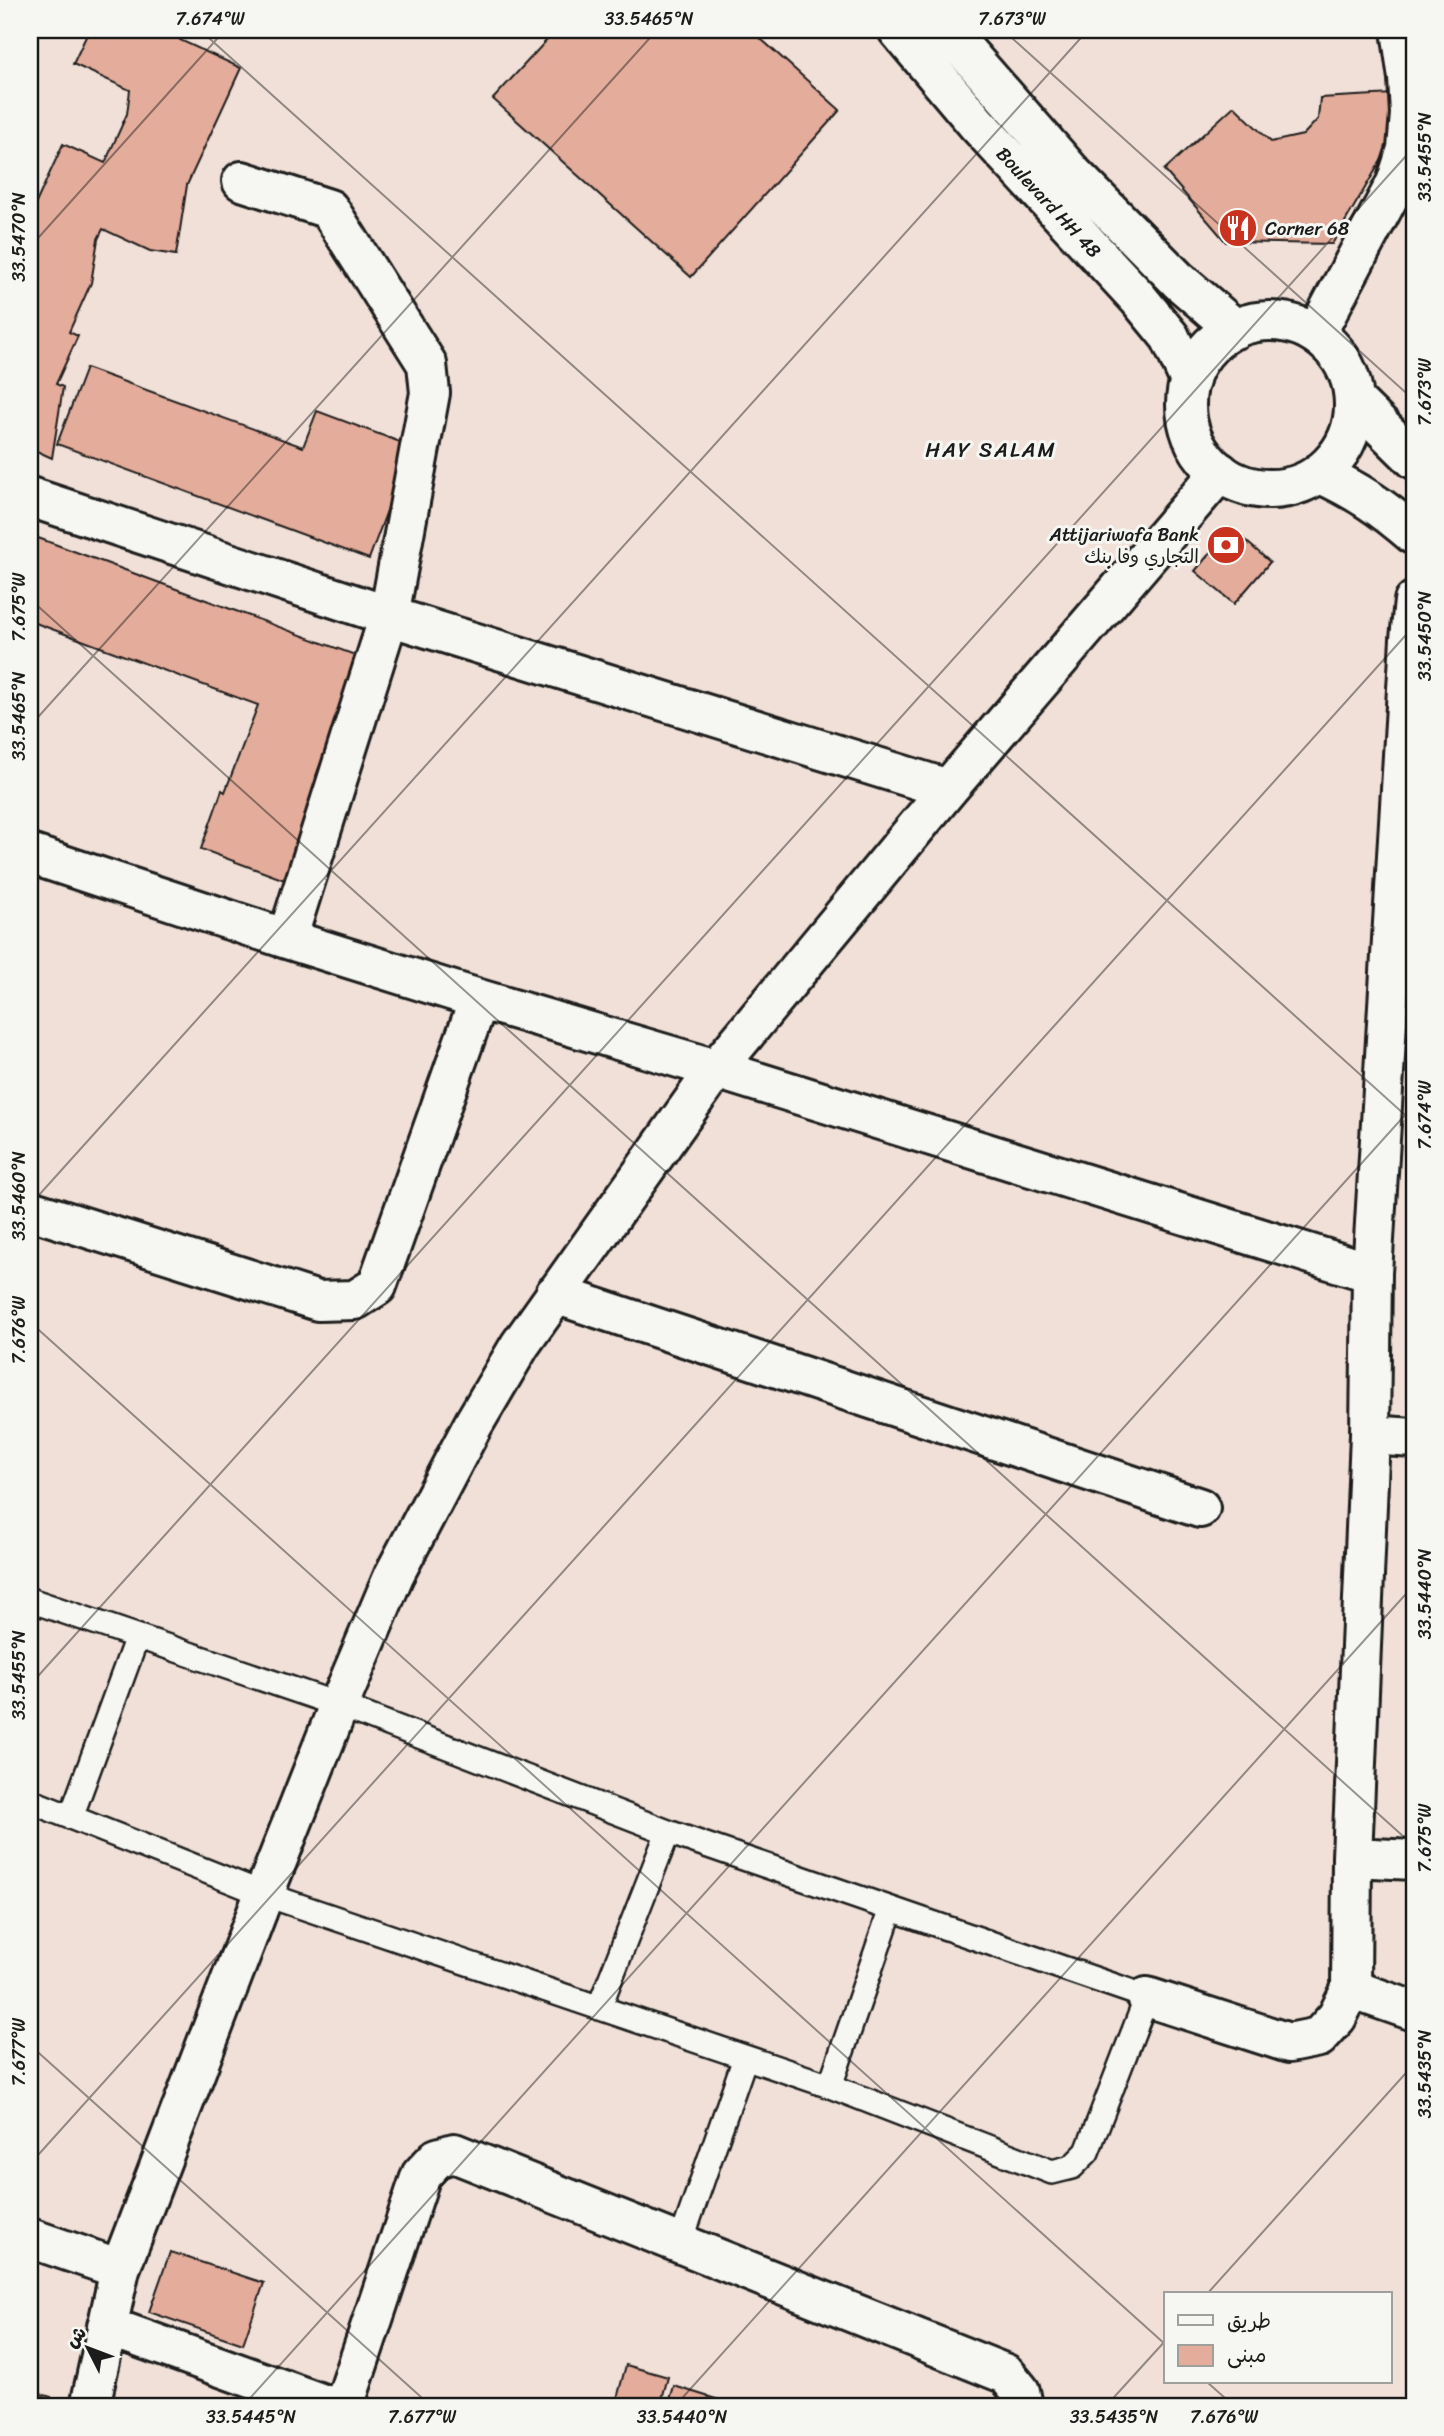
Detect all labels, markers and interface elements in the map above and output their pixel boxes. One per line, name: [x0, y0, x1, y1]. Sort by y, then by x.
text: 7.674°W: [175, 3, 246, 35]
text: 33.5465°N: [605, 3, 694, 35]
text: 7.673°W: [978, 3, 1047, 35]
text: 33.5455°N: [1409, 112, 1441, 202]
street label: Boulevard HH 48: [988, 139, 1110, 266]
text: 33.5470°N: [3, 192, 35, 282]
restaurant icon: Corner 68: [1217, 207, 1259, 249]
place label: Corner 68: [1265, 212, 1350, 245]
text: 7.673°W: [1409, 357, 1441, 426]
district label: HAY SALAM: [925, 431, 1057, 469]
place label: Attijariwafa Bank التجاري وفا بنك: [1048, 518, 1199, 573]
bank icon: Attijariwafa Bank التجاري وفا بنك: [1205, 524, 1247, 566]
text: 7.675°W: [3, 571, 35, 641]
text: 33.5450°N: [1409, 590, 1441, 681]
text: 33.5465°N: [3, 671, 35, 760]
text: 7.674°W: [1409, 1079, 1441, 1150]
text: 33.5460°N: [3, 1151, 35, 1241]
text: 7.676°W: [3, 1295, 35, 1364]
text: 33.5440°N: [1409, 1548, 1441, 1639]
text: 33.5455°N: [3, 1630, 35, 1720]
text: 7.675°W: [1409, 1802, 1441, 1872]
text: 7.677°W: [3, 2017, 35, 2086]
text: 33.5435°N: [1409, 2029, 1441, 2118]
legend: [1164, 2292, 1392, 2384]
text: طريق: [1227, 2302, 1271, 2340]
north arrow: [52, 2314, 122, 2384]
text: ش: [56, 2318, 95, 2356]
text: مبنى: [1227, 2336, 1266, 2374]
text: 33.5445°N: [206, 2401, 296, 2433]
text: 7.677°W: [388, 2401, 457, 2433]
text: 33.5440°N: [637, 2401, 728, 2433]
text: 33.5435°N: [1070, 2401, 1159, 2433]
text: 7.676°W: [1190, 2401, 1259, 2433]

